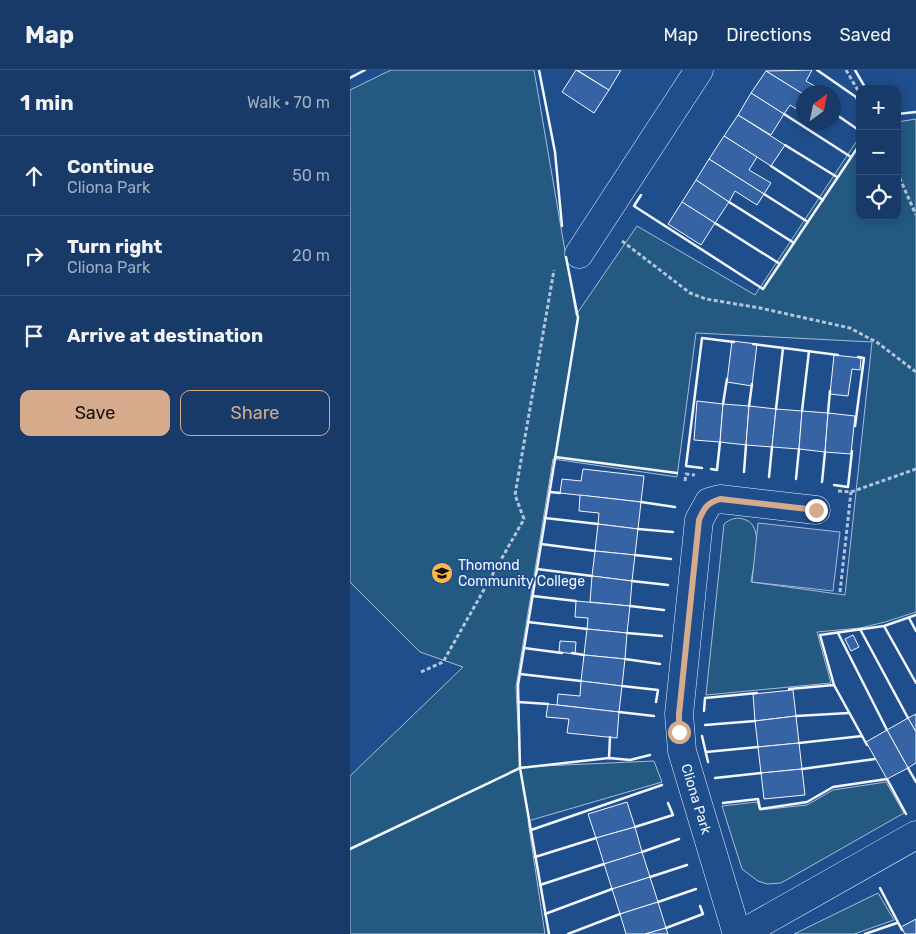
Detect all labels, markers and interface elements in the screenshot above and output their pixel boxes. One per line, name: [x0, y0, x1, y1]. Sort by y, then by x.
text: Map: [25, 21, 74, 49]
text: Map: [663, 24, 698, 46]
text: Directions: [726, 24, 812, 46]
text: Saved: [840, 24, 891, 46]
north arrow: [796, 85, 841, 130]
map controls: [856, 85, 901, 220]
button: +: [856, 85, 901, 130]
text: 1 min: [20, 90, 74, 115]
text: Walk · 70 m: [247, 93, 330, 112]
button: −: [856, 130, 901, 175]
text: Continue: [67, 155, 154, 178]
icon: ahead: [20, 162, 48, 190]
text: 50 m: [292, 166, 330, 185]
button: locate: [856, 175, 901, 220]
text: Cliona Park: [67, 178, 150, 197]
text: Turn right: [67, 235, 162, 258]
icon: right: [20, 242, 48, 270]
text: 20 m: [292, 246, 330, 265]
text: Cliona Park: [67, 258, 150, 277]
icon: arrive: [20, 322, 48, 350]
text: Arrive at destination: [67, 324, 263, 347]
button: Save: [20, 390, 170, 436]
button: Share: [180, 390, 330, 436]
route end: [805, 499, 828, 522]
place label: Thomond Community College: [458, 557, 585, 590]
school or university icon: Thomond Community College: [430, 561, 454, 585]
route start: [668, 721, 691, 744]
street label: Cliona Park: [677, 762, 715, 837]

